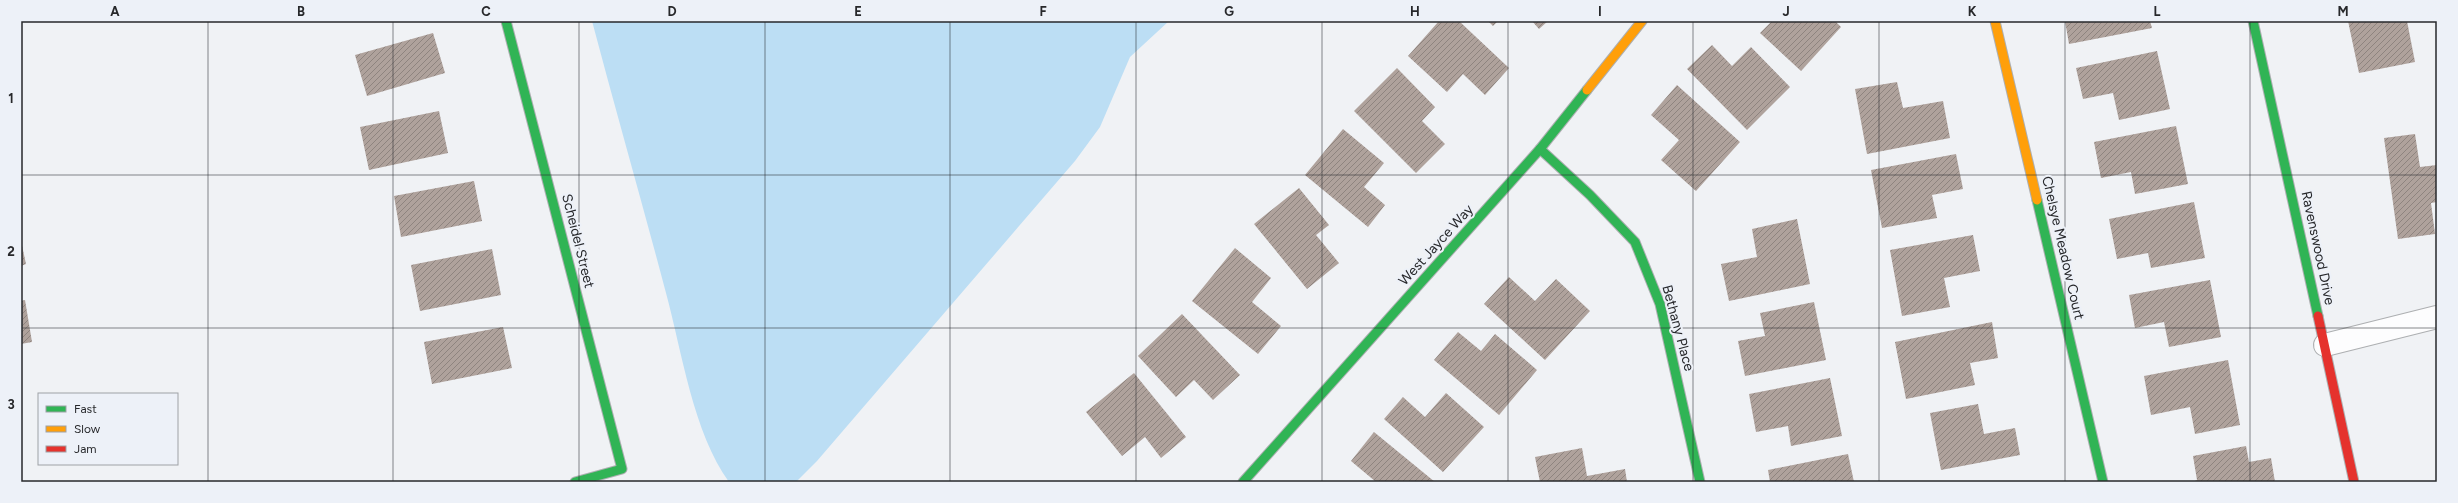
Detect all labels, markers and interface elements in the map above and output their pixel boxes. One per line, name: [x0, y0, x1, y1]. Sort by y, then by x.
text: A: [110, 4, 120, 19]
text: B: [297, 4, 305, 19]
text: C: [481, 4, 491, 19]
text: D: [667, 4, 677, 19]
text: E: [854, 4, 862, 19]
text: F: [1039, 4, 1047, 19]
text: G: [1224, 4, 1234, 19]
text: H: [1410, 4, 1420, 19]
text: I: [1598, 4, 1602, 19]
text: J: [1782, 4, 1790, 19]
text: K: [1968, 4, 1977, 19]
text: L: [2154, 4, 2161, 19]
text: M: [2337, 4, 2349, 19]
text: 1: [8, 91, 14, 106]
street label: Chelsye Meadow Court: [2038, 175, 2088, 321]
street label: Ravenswood Drive: [2298, 190, 2338, 307]
street label: Scheidel Street: [558, 192, 598, 290]
street label: West Jayce Way: [1395, 201, 1477, 289]
text: 2: [7, 244, 15, 259]
street label: Bethany Place: [1658, 283, 1698, 373]
legend: [38, 393, 178, 465]
text: 3: [7, 397, 15, 412]
text: Fast: [74, 402, 97, 416]
text: Slow: [74, 422, 101, 436]
text: Jam: [74, 442, 97, 456]

